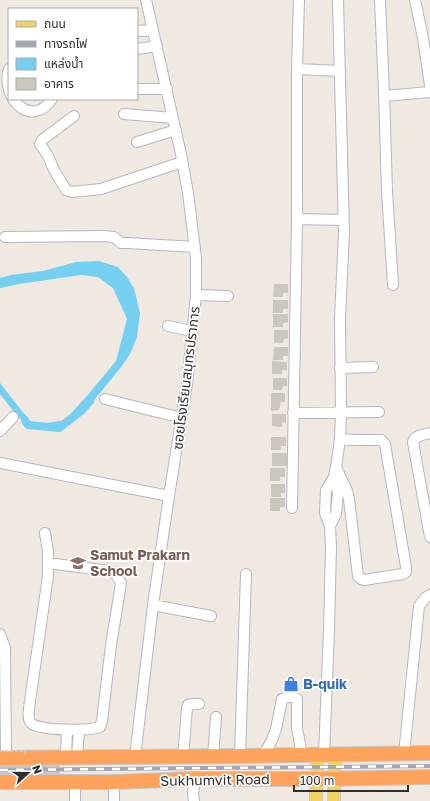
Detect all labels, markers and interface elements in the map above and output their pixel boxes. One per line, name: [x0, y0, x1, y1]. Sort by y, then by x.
legend: [8, 8, 138, 100]
text: ถนน: [44, 16, 66, 31]
text: ทางรถไฟ: [44, 36, 87, 51]
text: แหล่งน้ำ: [44, 55, 83, 71]
text: อาคาร: [44, 76, 74, 91]
street label: ซอยโรงเรียนสมุทรปราการ: [168, 305, 204, 451]
place label: Samut Prakarn School: [90, 546, 190, 579]
school or university icon: Samut Prakarn School: [69, 554, 87, 572]
shop icon: B-quik: [282, 675, 300, 693]
place label: B-quik: [303, 675, 347, 692]
north arrow: [8, 753, 48, 793]
text: N: [30, 763, 45, 775]
scale bar: [294, 767, 408, 793]
street label: Sukhumvit Road: [160, 770, 270, 789]
text: 100 m: [300, 773, 334, 788]

